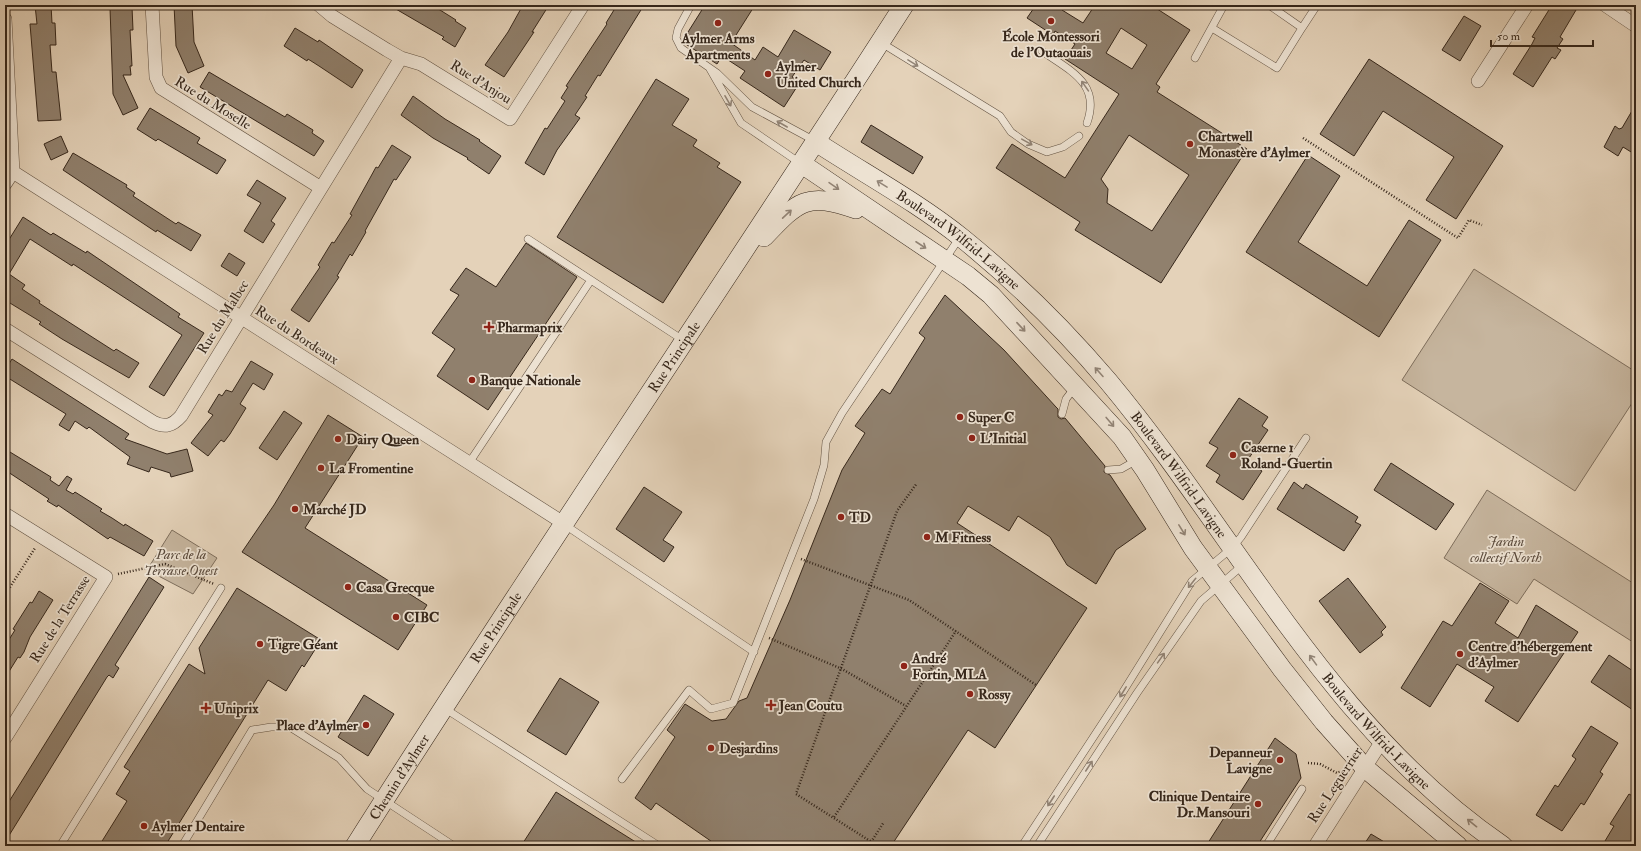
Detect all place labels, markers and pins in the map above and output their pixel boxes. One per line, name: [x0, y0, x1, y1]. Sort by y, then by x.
marker: École Montessori de l'Outaouais: [1046, 16, 1056, 26]
marker: Aylmer Arms Apartments: [713, 18, 723, 28]
place label: École Montessori de l'Outaouais: [1002, 27, 1100, 61]
place label: Aylmer Arms Apartments: [681, 30, 755, 64]
place label: Aylmer United Church: [775, 58, 862, 91]
marker: Aylmer United Church: [763, 69, 773, 79]
place label: Chartwell Monastère d'Aylmer: [1197, 128, 1311, 162]
marker: Chartwell Monastère d'Aylmer: [1185, 139, 1195, 149]
place label: Pharmaprix: [497, 319, 563, 337]
marker: Pharmaprix: [484, 322, 494, 332]
place label: Banque Nationale: [480, 372, 581, 390]
marker: Banque Nationale: [467, 375, 477, 385]
place label: Super C: [968, 409, 1014, 427]
marker: Super C: [955, 412, 965, 422]
place label: L'Initial: [980, 430, 1027, 447]
place label: Dairy Queen: [346, 431, 420, 449]
marker: L'Initial: [967, 433, 977, 443]
marker: Dairy Queen: [333, 434, 343, 444]
place label: Caserne 1 Roland-Guertin: [1241, 439, 1333, 472]
marker: Caserne 1 Roland-Guertin: [1228, 450, 1238, 460]
place label: La Fromentine: [329, 460, 413, 477]
marker: La Fromentine: [316, 463, 326, 473]
place label: Marché JD: [302, 501, 366, 519]
marker: Marché JD: [290, 504, 300, 514]
place label: TD: [848, 509, 871, 526]
marker: TD: [836, 512, 846, 522]
place label: M Fitness: [934, 529, 991, 546]
marker: M Fitness: [922, 532, 932, 542]
place label: Casa Grecque: [356, 579, 434, 597]
marker: Casa Grecque: [343, 582, 353, 592]
place label: CIBC: [404, 609, 439, 626]
marker: CIBC: [391, 612, 401, 622]
place label: Tigre Géant: [267, 636, 338, 654]
place label: Centre d’hébergement d’Aylmer: [1468, 638, 1593, 672]
marker: Tigre Géant: [255, 639, 265, 649]
marker: Centre d’hébergement d’Aylmer: [1455, 649, 1465, 659]
place label: André Fortin, MLA: [911, 650, 987, 683]
marker: André Fortin, MLA: [899, 661, 909, 671]
place label: Rossy: [978, 686, 1011, 704]
marker: Rossy: [965, 689, 975, 699]
place label: Jean Coutu: [778, 697, 843, 715]
place label: Uniprix: [214, 700, 259, 718]
marker: Jean Coutu: [766, 700, 776, 710]
marker: Uniprix: [201, 703, 211, 713]
place label: Place d'Aylmer: [276, 717, 359, 735]
marker: Place d'Aylmer: [361, 720, 371, 730]
place label: Desjardins: [719, 740, 778, 757]
marker: Desjardins: [706, 743, 716, 753]
place label: Depanneur Lavigne: [1209, 744, 1273, 778]
marker: Depanneur Lavigne: [1275, 755, 1285, 765]
place label: Clinique Dentaire Dr.Mansouri: [1149, 788, 1250, 821]
marker: Clinique Dentaire Dr.Mansouri: [1253, 799, 1263, 809]
place label: Aylmer Dentaire: [151, 818, 245, 836]
marker: Aylmer Dentaire: [139, 821, 149, 831]

